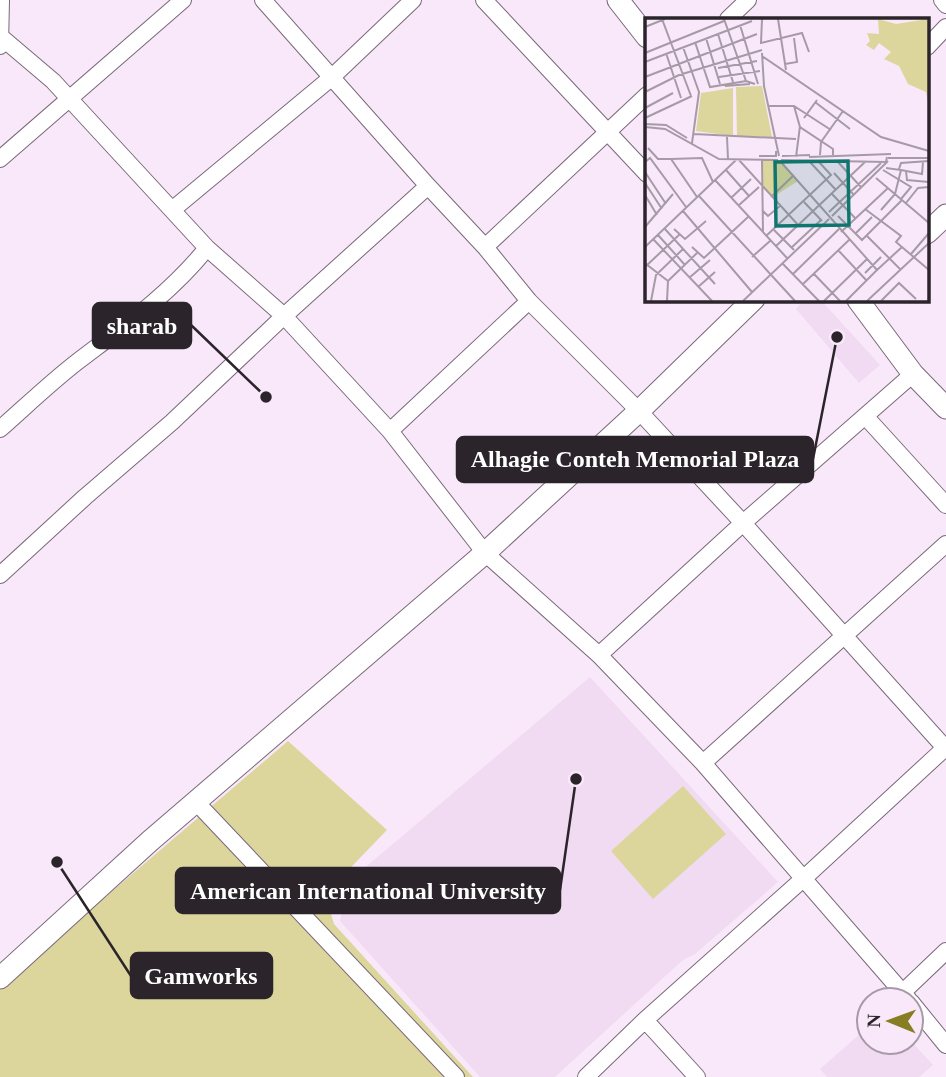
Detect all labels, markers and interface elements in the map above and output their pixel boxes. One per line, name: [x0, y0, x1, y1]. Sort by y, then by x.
inset map: [645, 18, 928, 301]
callout: sharab: [93, 303, 191, 348]
text: sharab: [107, 313, 177, 339]
callout: Alhagie Conteh Memorial Plaza: [457, 437, 813, 482]
text: Alhagie Conteh Memorial Plaza: [471, 446, 799, 472]
callout: American International University: [176, 868, 560, 913]
text: American International University: [190, 878, 546, 904]
callout: Gamworks: [131, 953, 272, 998]
text: Gamworks: [144, 963, 258, 989]
north arrow: [855, 986, 925, 1056]
text: N: [863, 1013, 884, 1028]

